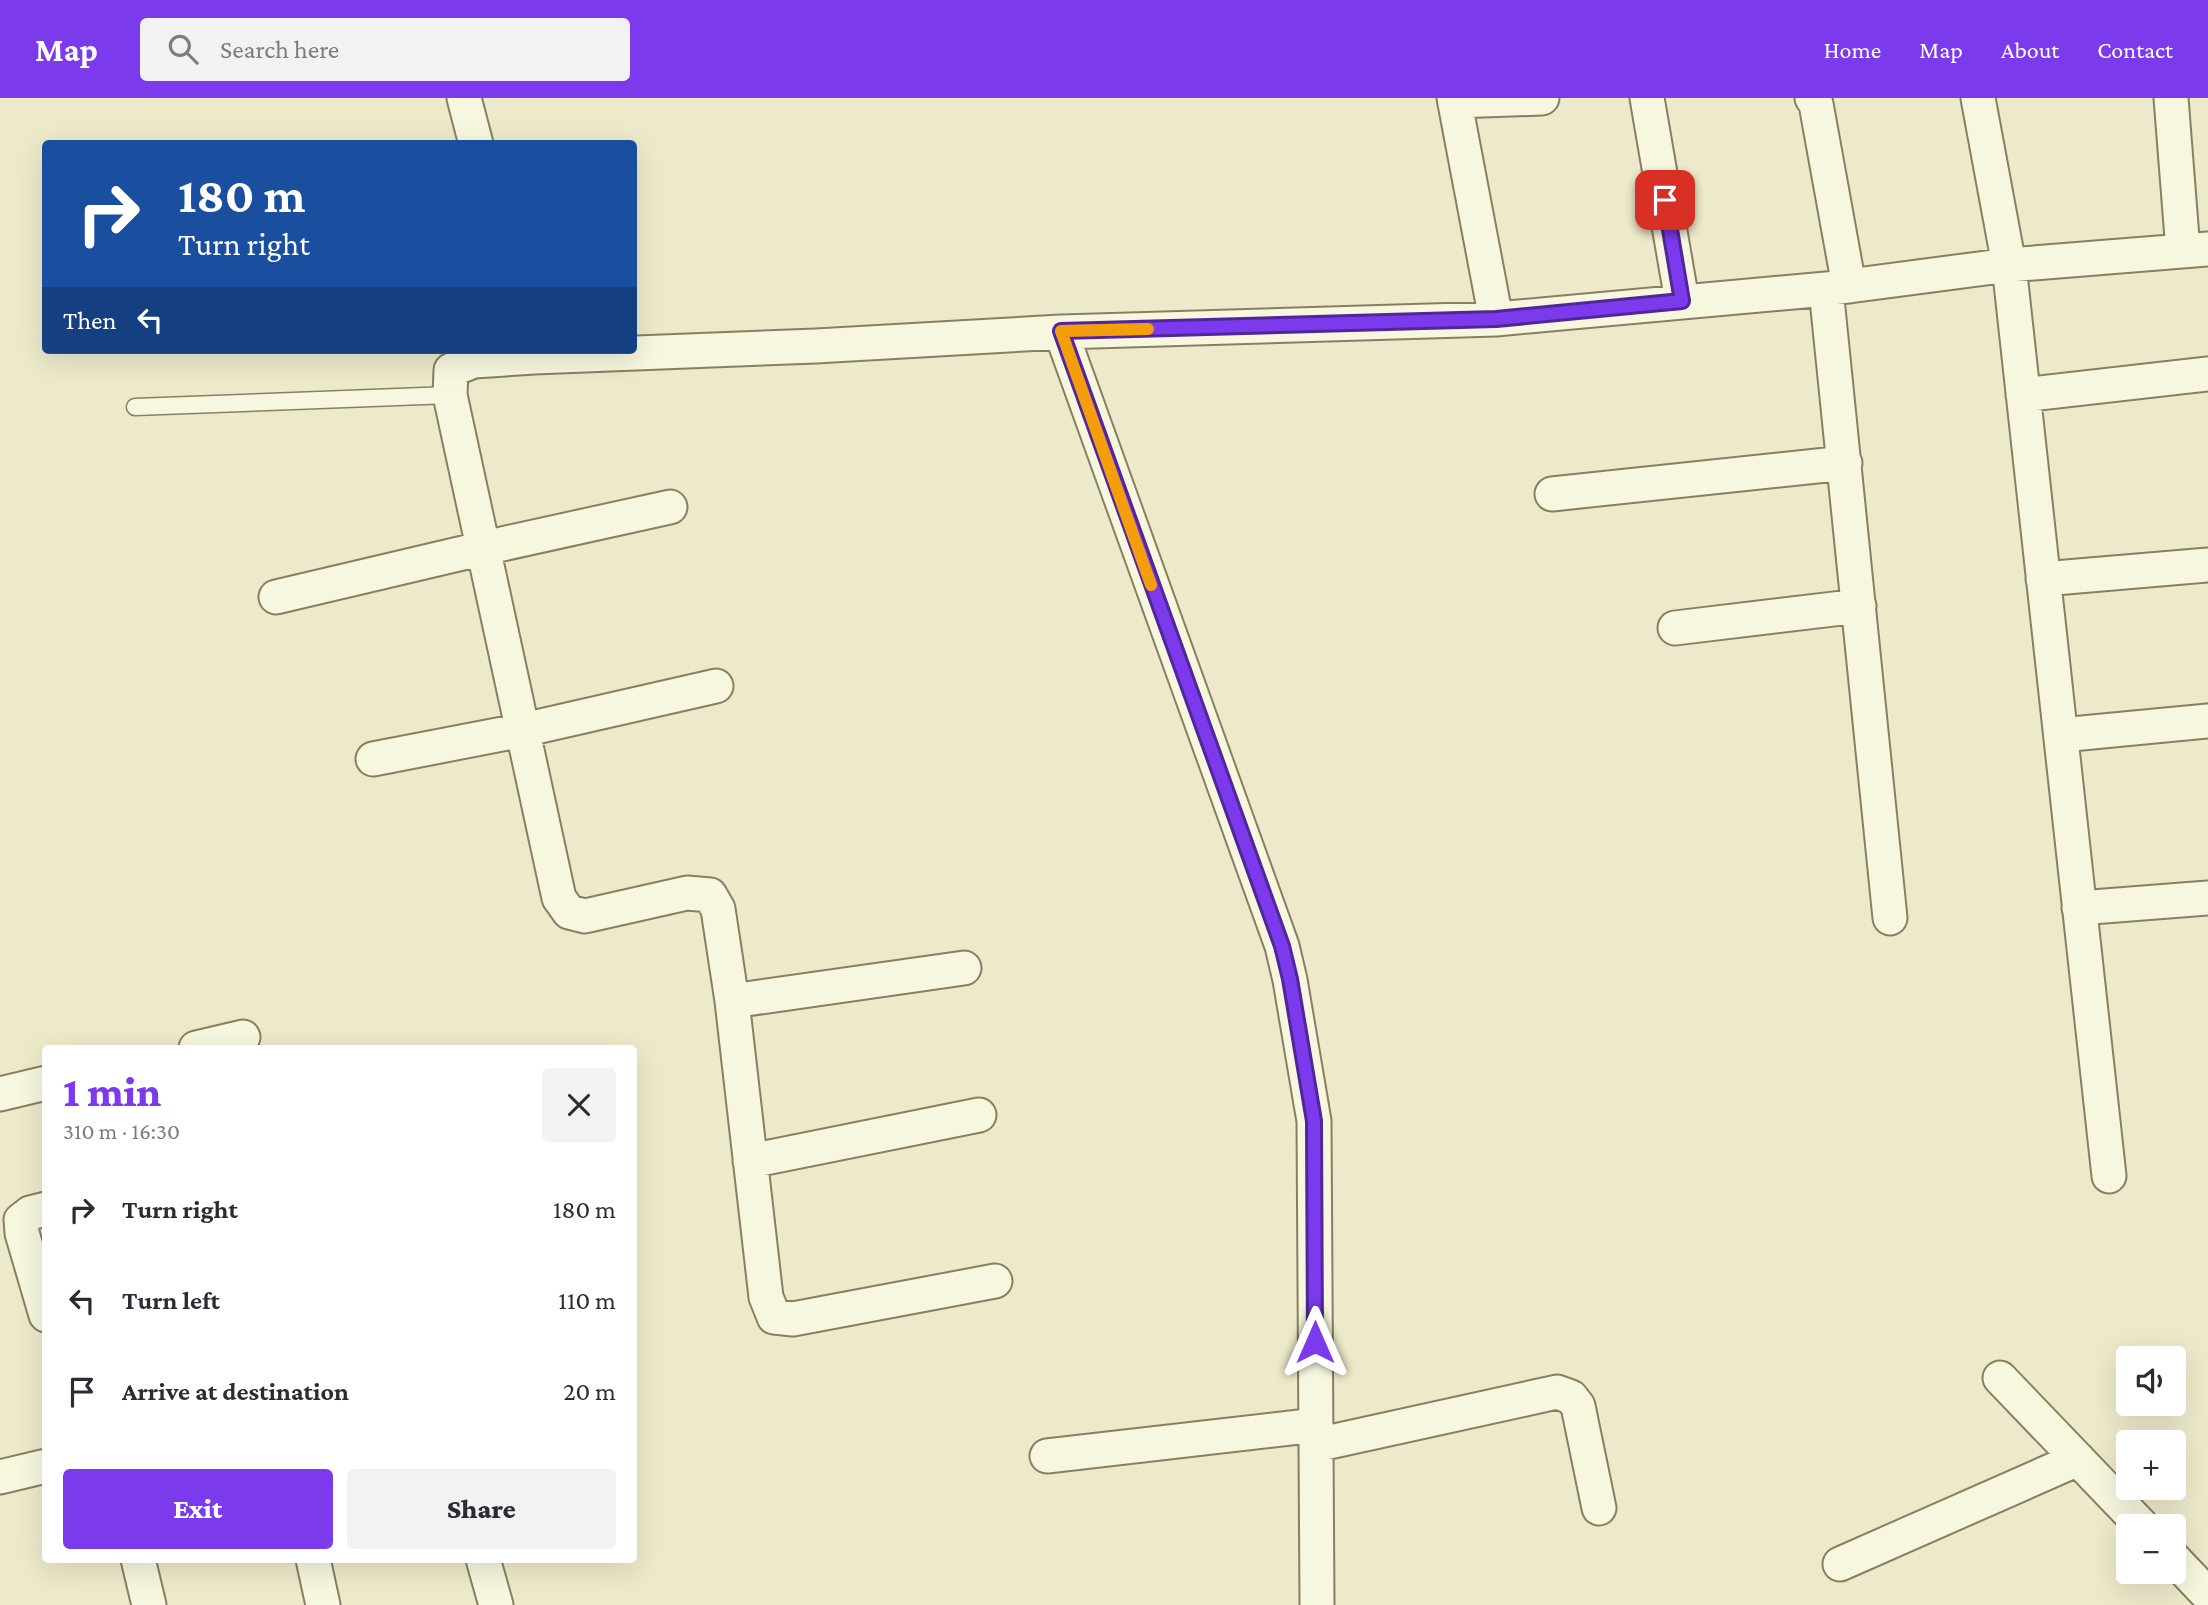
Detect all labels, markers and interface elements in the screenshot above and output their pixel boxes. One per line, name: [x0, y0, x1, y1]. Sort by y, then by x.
search box: [140, 18, 630, 81]
icon: search: [164, 30, 202, 68]
text: Map: [35, 31, 98, 68]
text: Search here: [220, 35, 339, 64]
text: Home: [1824, 36, 1881, 63]
text: Map: [1919, 36, 1963, 63]
text: About: [2001, 36, 2059, 63]
text: Contact: [2097, 36, 2173, 63]
icon: right: [63, 168, 154, 259]
text: 180 m: [178, 168, 306, 223]
pin: [1635, 170, 1695, 230]
icon: arrive: [1646, 181, 1684, 219]
text: Turn right: [178, 226, 310, 262]
icon: left: [131, 301, 169, 339]
text: Then: [63, 306, 117, 335]
text: 1 min: [63, 1068, 161, 1115]
button: close: [542, 1068, 616, 1142]
text: 310 m · 16:30: [63, 1118, 180, 1144]
icon: right: [63, 1191, 101, 1229]
text: Turn right: [122, 1195, 238, 1224]
text: 180 m: [553, 1195, 616, 1224]
icon: left: [63, 1282, 101, 1320]
text: Turn left: [122, 1286, 220, 1315]
text: 110 m: [558, 1286, 616, 1315]
position arrow: [1278, 1305, 1352, 1379]
map controls: [2116, 1346, 2186, 1584]
button: sound: [2116, 1346, 2186, 1416]
icon: arrive: [63, 1373, 101, 1411]
text: Arrive at destination: [122, 1377, 349, 1406]
text: 20 m: [563, 1377, 616, 1406]
button: +: [2116, 1430, 2186, 1500]
button: Exit: [63, 1469, 333, 1549]
button: Share: [347, 1469, 616, 1549]
button: −: [2116, 1514, 2186, 1584]

